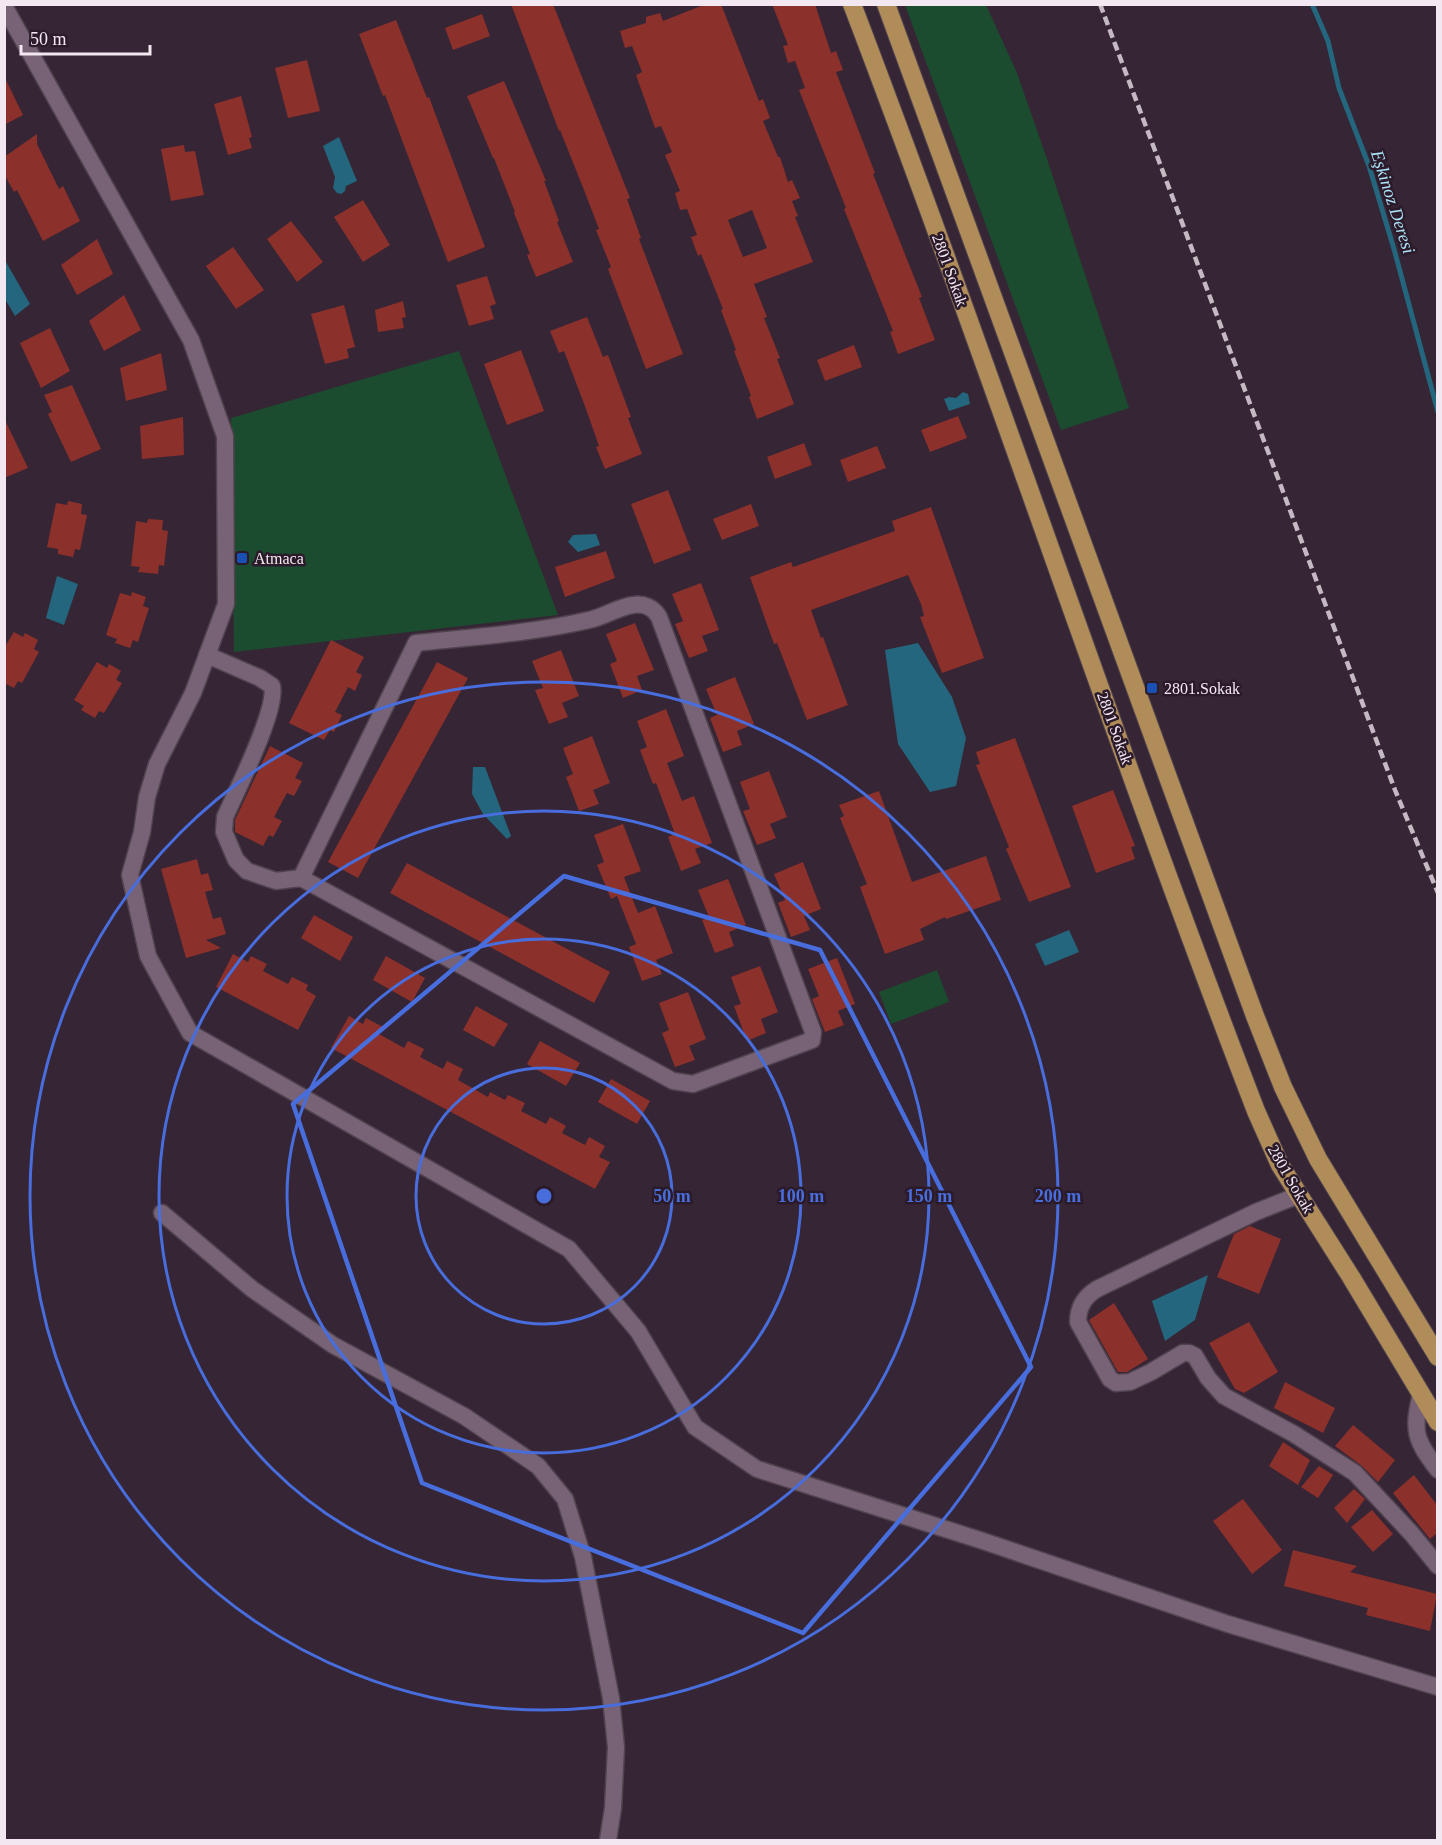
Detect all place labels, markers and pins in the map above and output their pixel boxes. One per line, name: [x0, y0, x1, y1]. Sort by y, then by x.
place label: Atmaca: [254, 550, 304, 567]
marker: Atmaca: [235, 551, 249, 565]
place label: 2801.Sokak: [1164, 680, 1240, 697]
marker: 2801.Sokak: [1145, 681, 1159, 695]
centre of rings: [534, 1186, 554, 1206]

